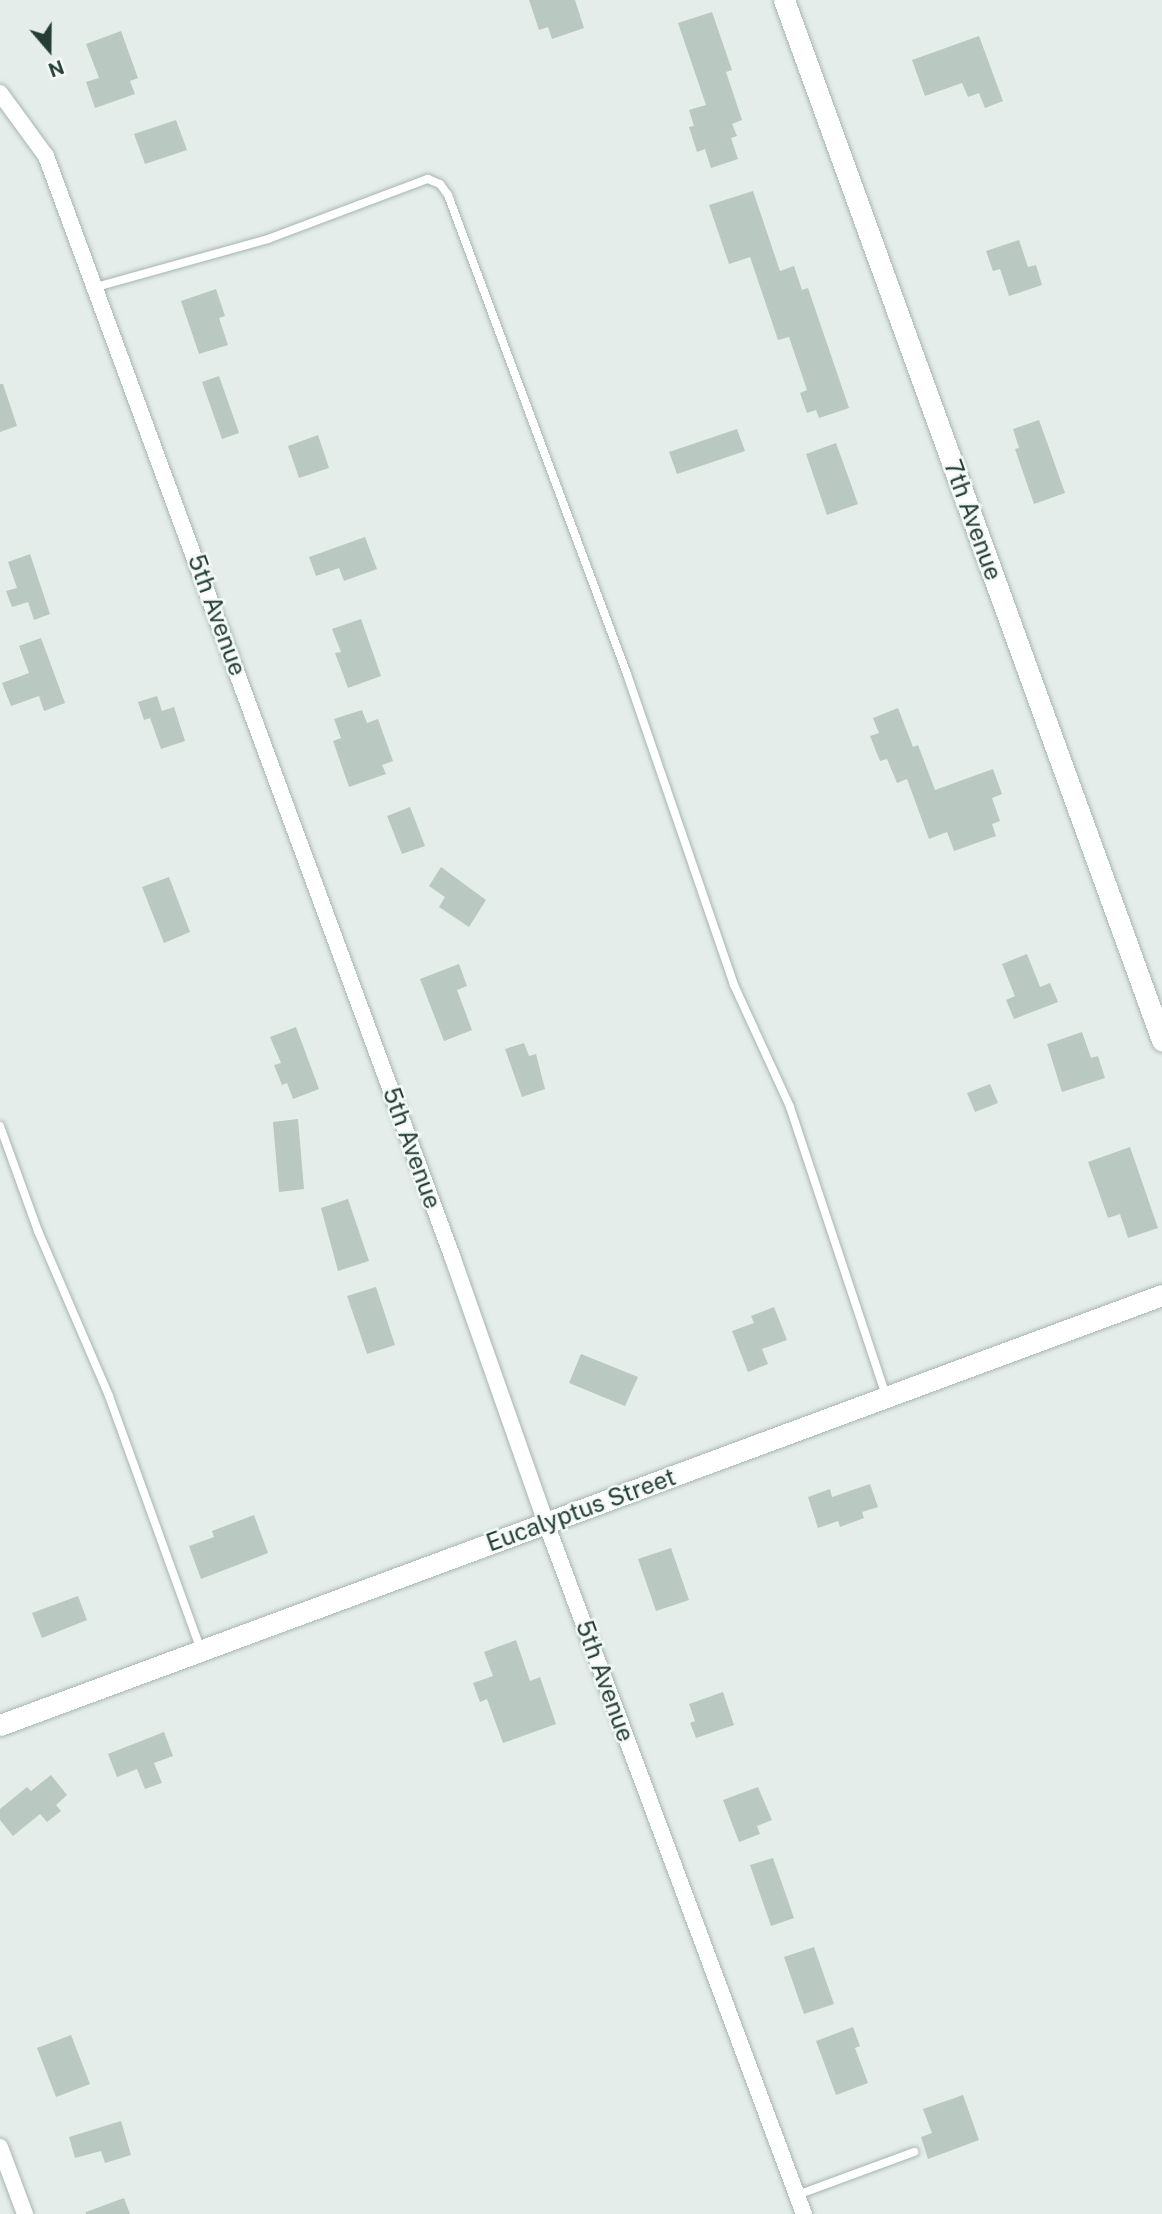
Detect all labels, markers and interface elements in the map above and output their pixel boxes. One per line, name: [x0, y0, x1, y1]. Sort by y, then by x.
north arrow: [14, 14, 84, 84]
text: N: [45, 56, 67, 82]
street label: 7th Avenue: [938, 456, 1008, 584]
street label: 5th Avenue: [182, 550, 252, 680]
street label: 5th Avenue: [377, 1083, 447, 1213]
street label: Eucalyptus Street: [482, 1462, 680, 1558]
street label: 5th Avenue: [570, 1616, 640, 1746]

